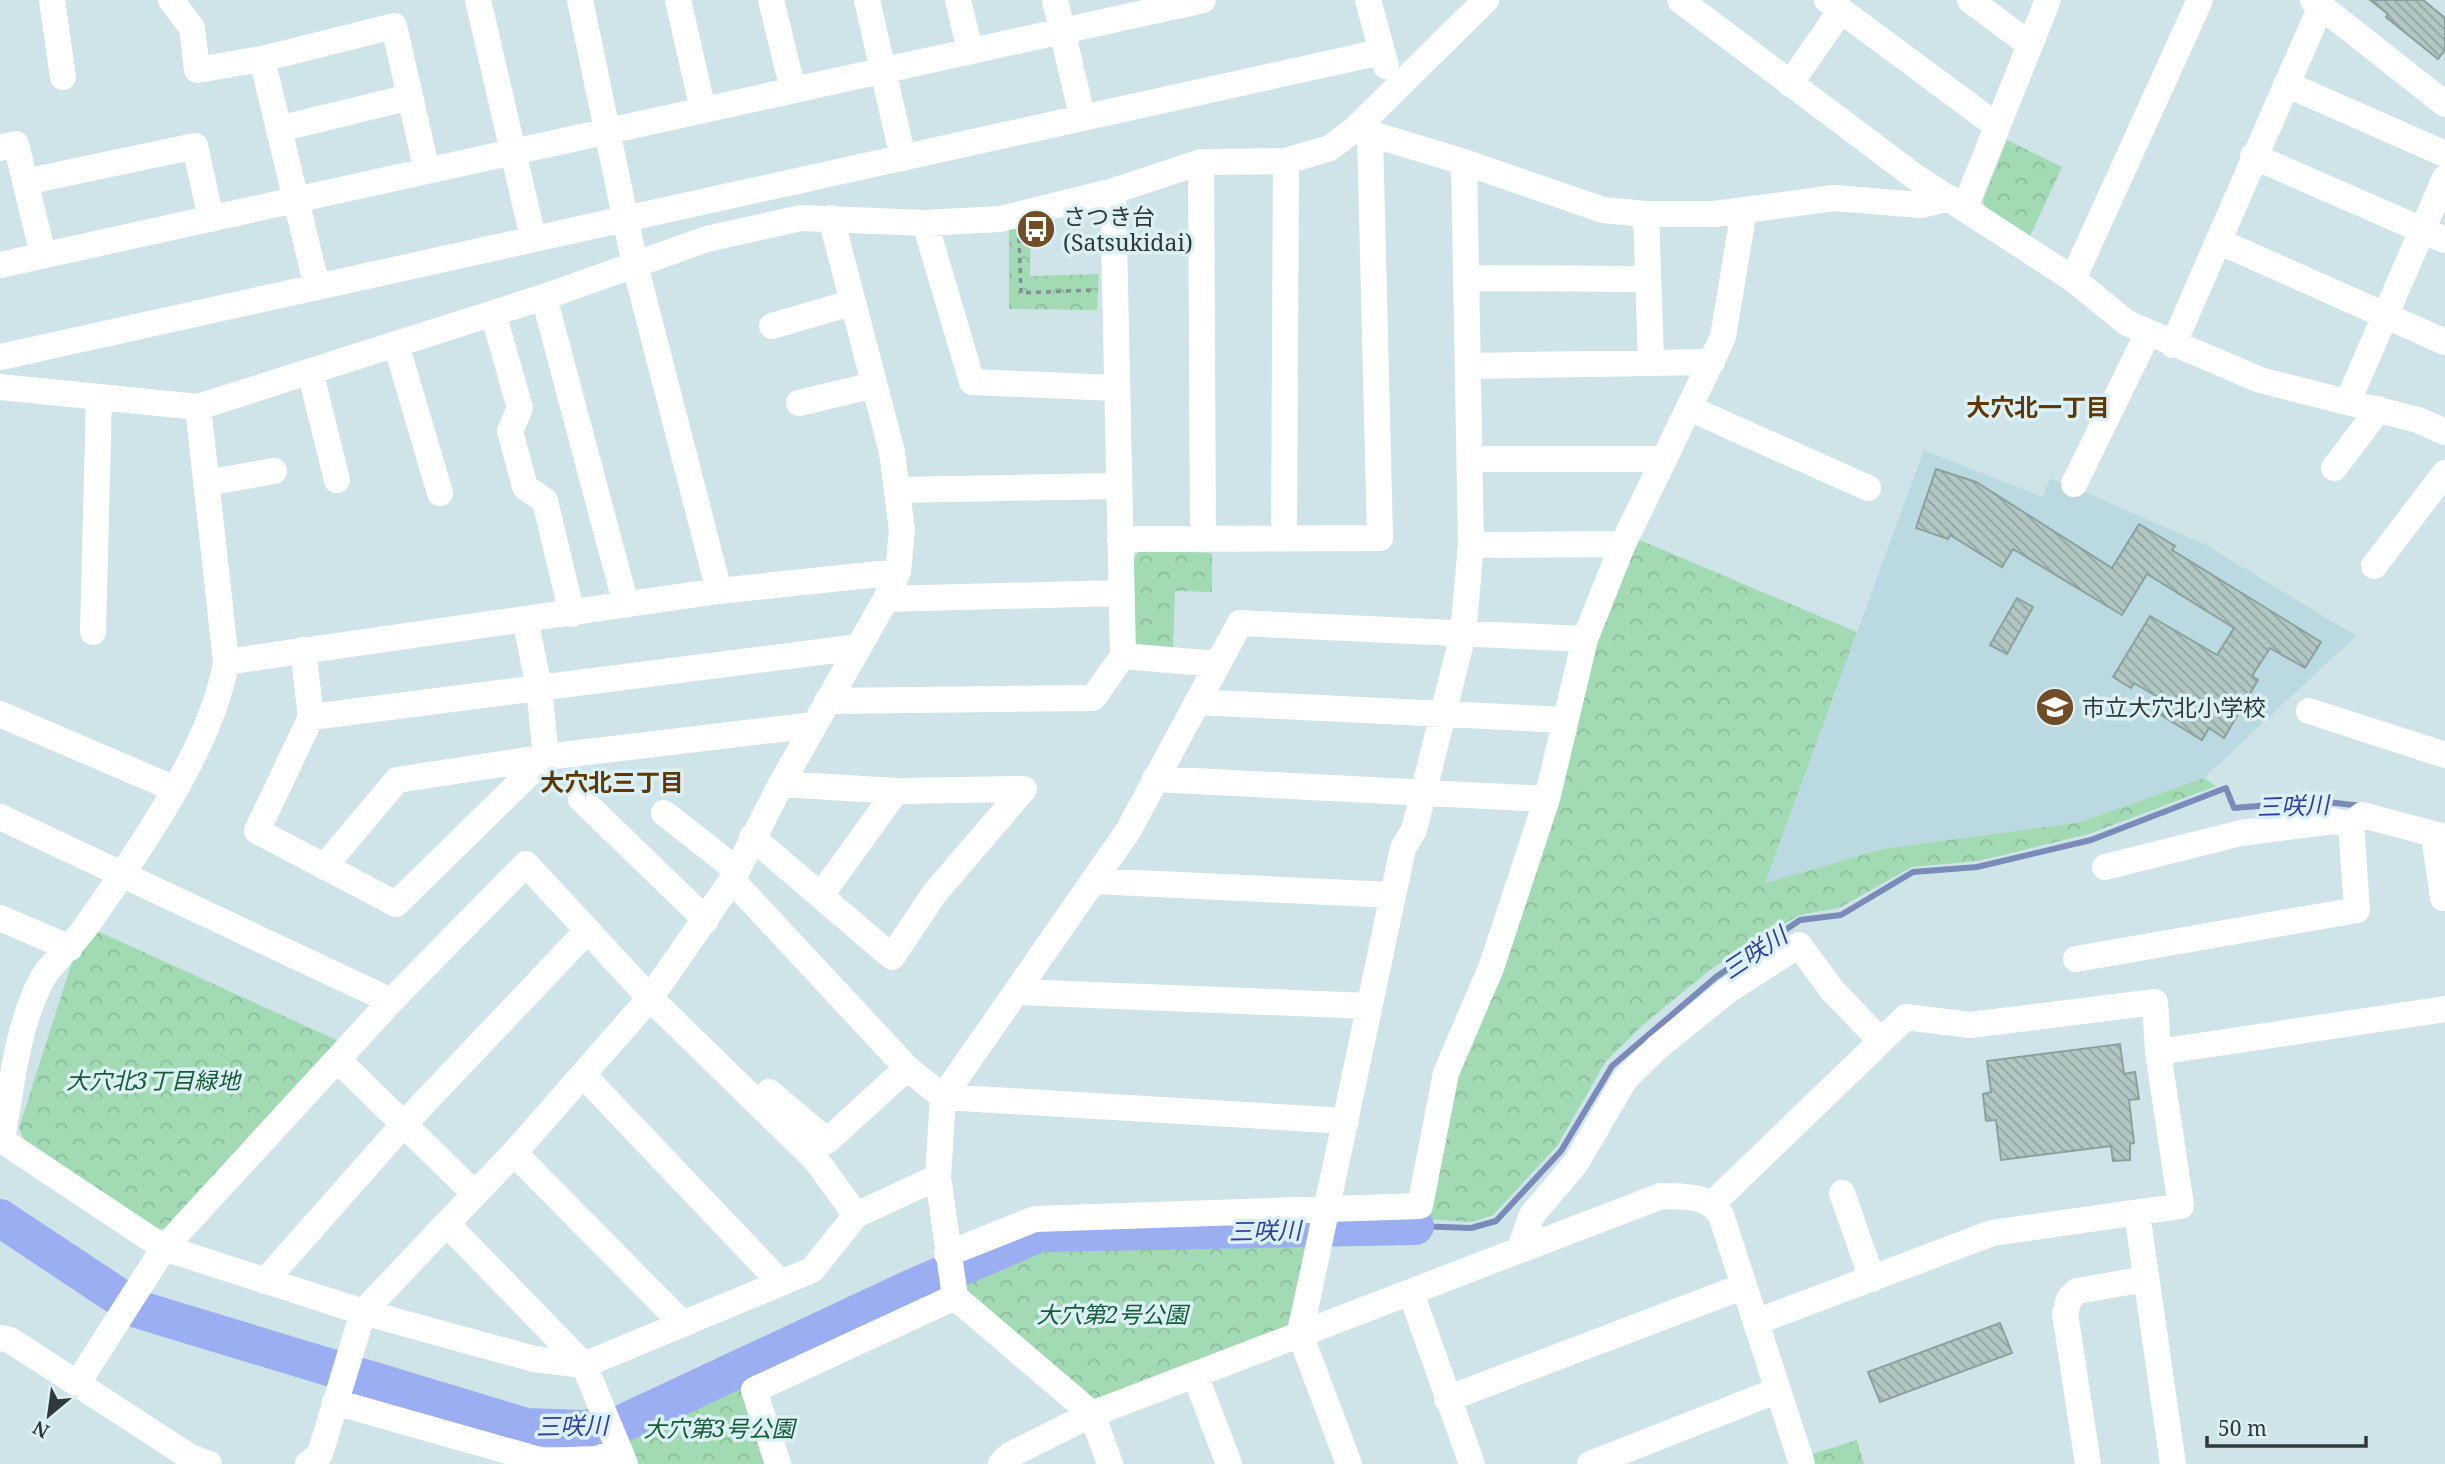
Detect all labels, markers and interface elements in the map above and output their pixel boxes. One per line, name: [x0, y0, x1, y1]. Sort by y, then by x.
place label: さつき台 (Satsukidai): [1063, 200, 1193, 258]
bus stop icon: さつき台 (Satsukidai): [1015, 208, 1057, 250]
district label: 大穴北一丁目: [1966, 390, 2110, 423]
school or university icon: 市立大穴北小学校: [2034, 686, 2076, 728]
place label: 市立大穴北小学校: [2082, 691, 2266, 723]
district label: 大穴北三丁目: [540, 765, 684, 798]
water label: 三咲川: [2256, 787, 2333, 823]
water label: 三咲川: [1715, 917, 1796, 986]
park label: 大穴北3丁目緑地: [66, 1064, 242, 1096]
water label: 三咲川: [1229, 1213, 1304, 1247]
park label: 大穴第2号公園: [1037, 1298, 1190, 1330]
north arrow: [14, 1380, 84, 1450]
scale bar: [2207, 1404, 2366, 1448]
water label: 三咲川: [536, 1408, 611, 1442]
park label: 大穴第3号公園: [644, 1412, 797, 1444]
text: 50 m: [2218, 1414, 2267, 1442]
text: N: [28, 1415, 54, 1445]

